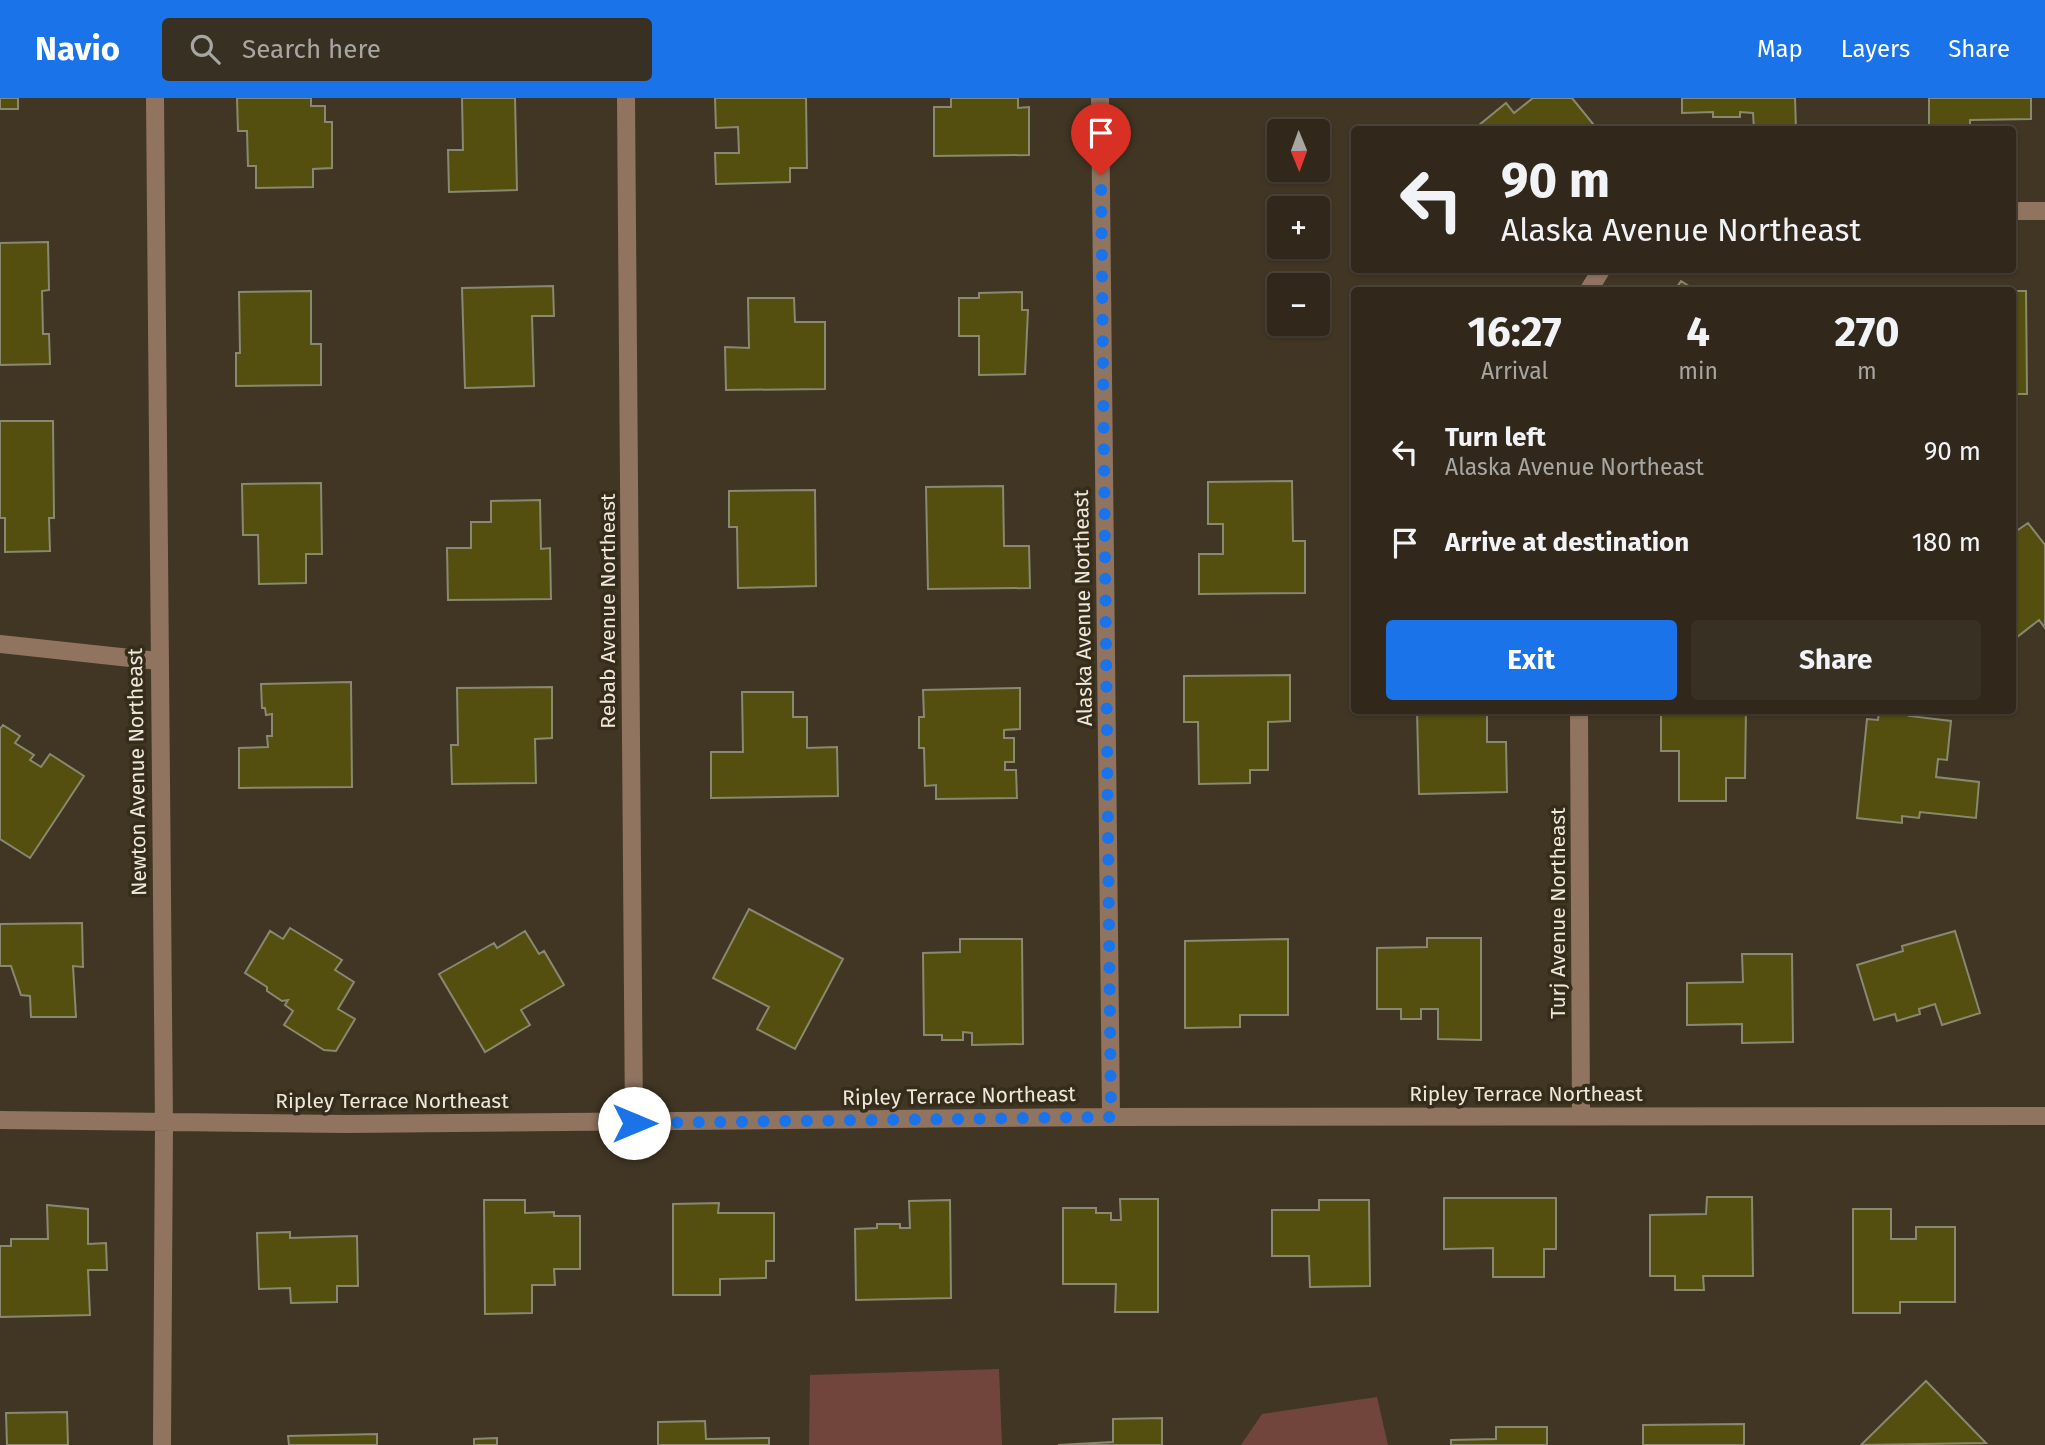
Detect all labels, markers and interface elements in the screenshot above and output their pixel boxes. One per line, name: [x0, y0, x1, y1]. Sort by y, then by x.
search box: [162, 18, 652, 81]
text: Navio: [35, 29, 120, 69]
icon: search: [186, 30, 224, 68]
text: Search here: [242, 34, 381, 65]
text: Map: [1757, 35, 1803, 63]
text: Layers: [1841, 35, 1910, 63]
text: Share: [1948, 35, 2010, 63]
pin: [1071, 103, 1131, 175]
icon: arrive: [1082, 114, 1120, 152]
north arrow: [1267, 119, 1330, 182]
map controls: [1267, 119, 1330, 336]
text: 90 m: [1501, 151, 1610, 210]
icon: left: [1386, 154, 1477, 245]
button: +: [1267, 196, 1330, 259]
text: Alaska Avenue Northeast: [1501, 211, 1861, 249]
button: −: [1267, 273, 1330, 336]
text: 16:27: [1468, 307, 1562, 357]
text: 4: [1686, 307, 1710, 357]
text: 270: [1834, 307, 1899, 357]
text: Arrival: [1481, 357, 1548, 385]
text: min: [1678, 357, 1718, 385]
text: m: [1857, 357, 1877, 385]
text: Turn left: [1445, 422, 1546, 453]
icon: left: [1386, 433, 1424, 471]
text: 90 m: [1924, 436, 1981, 467]
text: Alaska Avenue Northeast: [1445, 453, 1704, 481]
street label: Alaska Avenue Northeast: [1068, 489, 1098, 726]
street label: Rebab Avenue Northeast: [595, 493, 621, 729]
icon: arrive: [1386, 524, 1424, 562]
text: Arrive at destination: [1445, 527, 1689, 558]
text: 180 m: [1912, 527, 1981, 558]
button: Exit: [1386, 620, 1677, 700]
button: Share: [1691, 620, 1981, 700]
street label: Newton Avenue Northeast: [122, 647, 152, 896]
street label: Turj Avenue Northeast: [1545, 807, 1571, 1019]
street label: Ripley Terrace Northeast: [842, 1081, 1076, 1111]
street label: Ripley Terrace Northeast: [1409, 1081, 1643, 1107]
position arrow: [597, 1086, 671, 1160]
street label: Ripley Terrace Northeast: [275, 1088, 509, 1114]

